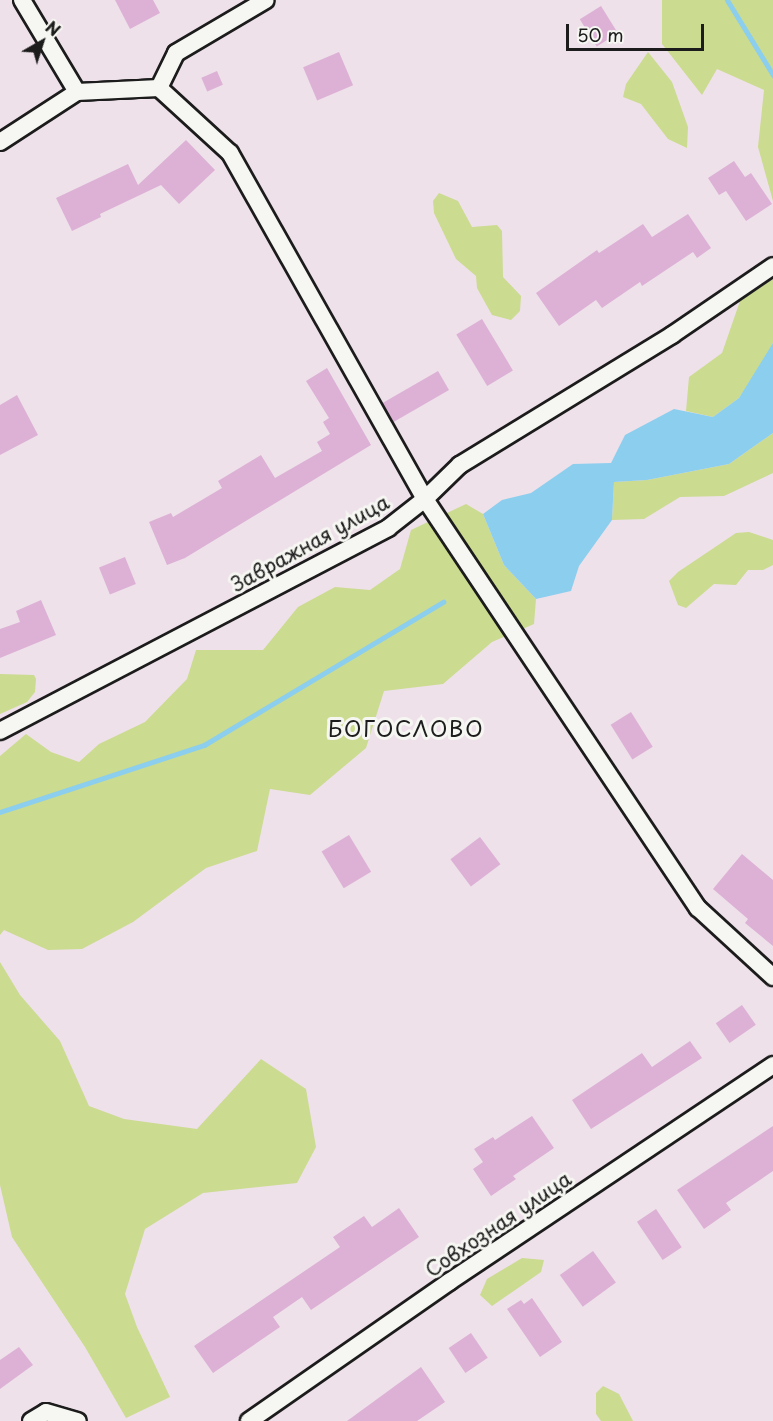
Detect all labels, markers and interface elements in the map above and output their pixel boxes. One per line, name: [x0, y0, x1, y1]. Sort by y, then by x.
north arrow: [12, 12, 72, 72]
scale bar: [569, 12, 707, 50]
text: N: [41, 15, 66, 41]
text: 50 m: [577, 21, 624, 48]
street label: Завражная улица: [226, 489, 394, 597]
district label: БОГОСЛОВО: [329, 715, 483, 741]
street label: Совхозная улица: [420, 1166, 576, 1282]

